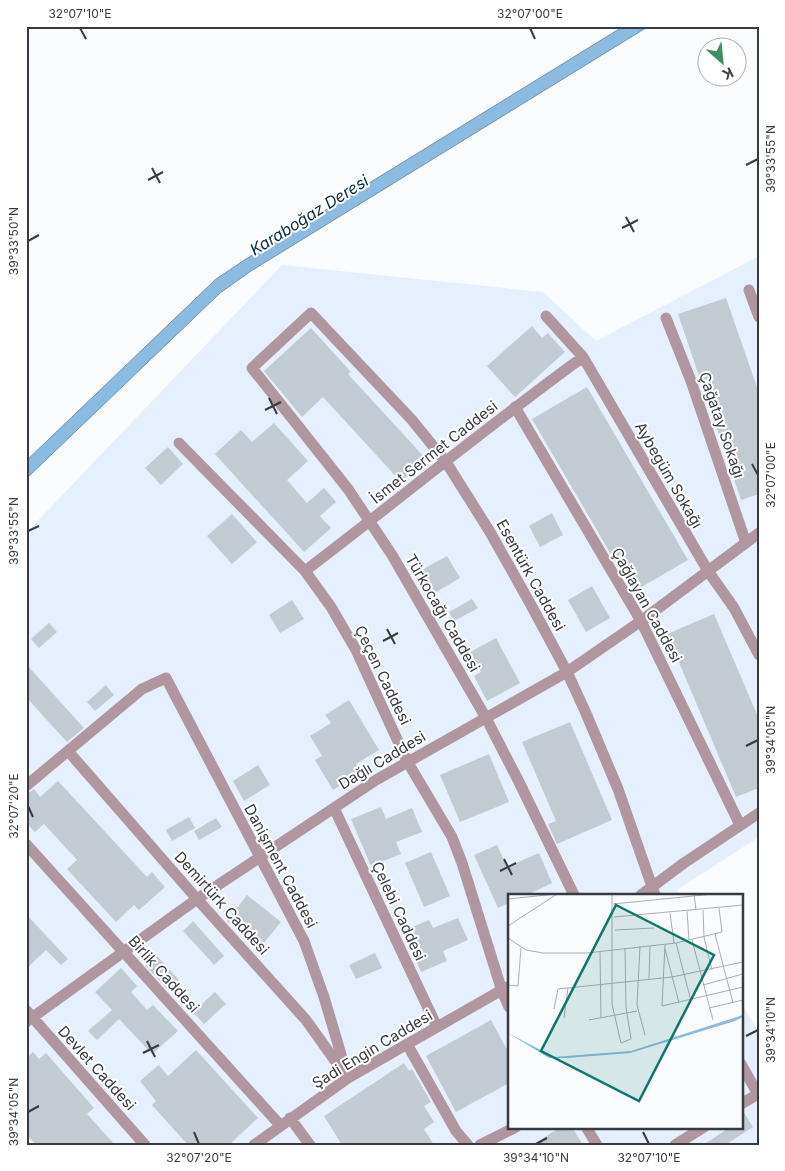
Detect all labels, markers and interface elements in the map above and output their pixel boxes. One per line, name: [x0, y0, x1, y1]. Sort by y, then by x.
text: 32°07'10"E: [48, 6, 112, 21]
text: 32°07'00"E: [497, 6, 563, 21]
north arrow: [698, 38, 748, 88]
text: K: [720, 64, 736, 84]
text: 39°33'55"N: [763, 125, 778, 193]
water label: Karaboğaz Deresi: [246, 170, 373, 260]
text: 39°33'50"N: [6, 207, 21, 275]
street label: Çağatay Sokağı: [695, 369, 749, 481]
street label: İsmet Sermet Caddesi: [367, 396, 501, 508]
street label: Aybegüm Sokağı: [631, 419, 707, 531]
text: 32°07'00"E: [763, 442, 778, 508]
text: 39°33'55"N: [6, 497, 21, 565]
street label: Esentürk Caddesi: [492, 516, 570, 634]
street label: Çağlayan Caddesi: [608, 544, 686, 666]
street label: Türkocağı Caddesi: [402, 551, 484, 675]
street label: Çeçen Caddesi: [351, 622, 415, 728]
text: 39°34'05"N: [763, 706, 778, 774]
street label: Dağlı Caddesi: [335, 727, 429, 793]
text: 32°07'20"E: [6, 773, 21, 839]
street label: Danişment Caddesi: [240, 801, 322, 931]
street label: Demirtürk Caddesi: [171, 847, 273, 959]
street label: Çelebi Caddesi: [368, 858, 430, 964]
inset map: [508, 894, 742, 1128]
street label: Birlik Caddesi: [124, 932, 204, 1016]
text: 39°34'10"N: [763, 997, 778, 1063]
street label: Şadi Engin Caddesi: [308, 1006, 436, 1092]
street label: Devlet Caddesi: [54, 1022, 140, 1114]
text: 39°34'05"N: [6, 1078, 21, 1146]
text: 32°07'20"E: [166, 1150, 232, 1165]
text: 39°34'10"N: [503, 1150, 569, 1165]
text: 32°07'10"E: [617, 1150, 681, 1165]

